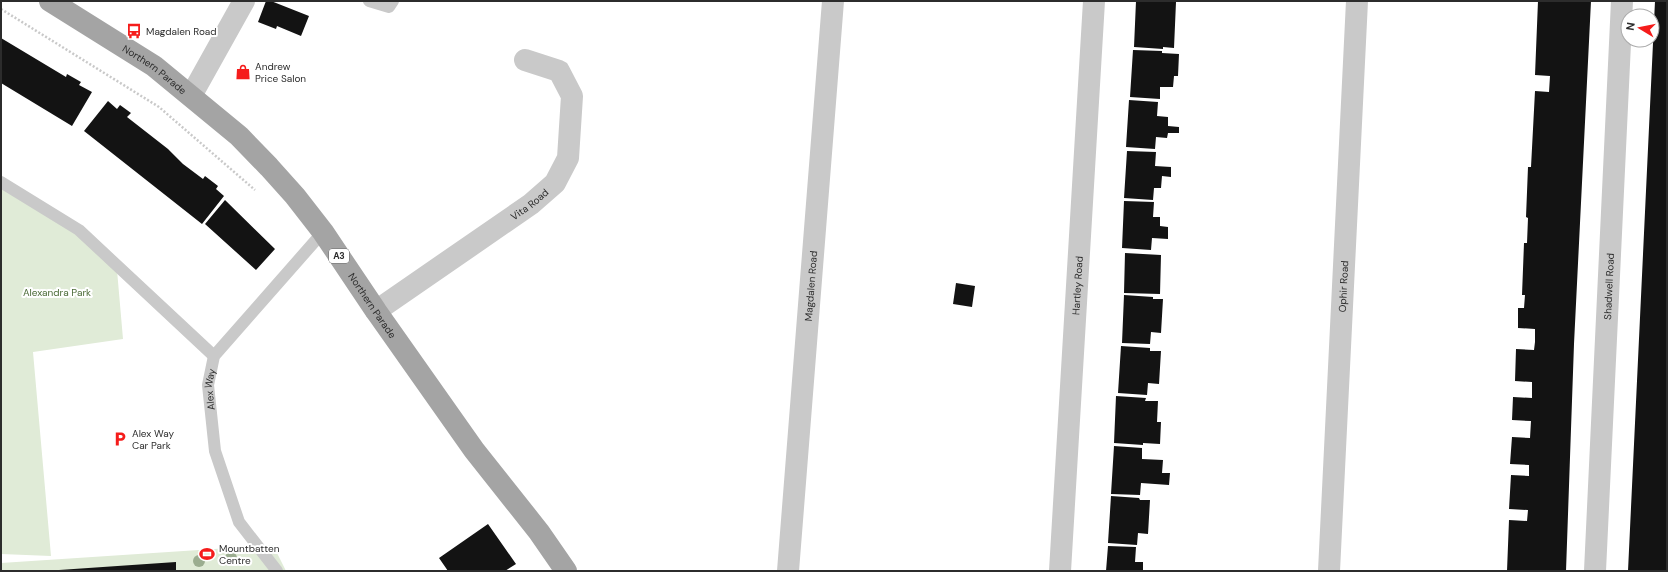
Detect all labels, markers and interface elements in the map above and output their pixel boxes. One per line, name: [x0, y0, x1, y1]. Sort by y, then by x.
north arrow: [1620, 8, 1660, 48]
text: N: [1623, 21, 1638, 31]
bus stop icon: Magdalen Road: [125, 22, 143, 40]
place label: Magdalen Road: [146, 25, 217, 38]
street label: Northern Parade: [120, 42, 189, 97]
place label: Andrew Price Salon: [255, 60, 306, 85]
shop icon: Andrew Price Salon: [234, 63, 252, 81]
street label: Vita Road: [508, 186, 551, 223]
road number: A3: [329, 249, 349, 263]
street label: Magdalen Road: [802, 250, 820, 322]
street label: Shadwell Road: [1601, 253, 1617, 320]
street label: Hartley Road: [1069, 256, 1086, 315]
street label: Ophir Road: [1336, 260, 1351, 313]
street label: Northern Parade: [345, 271, 399, 341]
park label: Alexandra Park: [23, 286, 91, 299]
street label: Alex Way: [201, 367, 218, 411]
place label: Alex Way Car Park: [132, 427, 174, 452]
parking icon: Alex Way Car Park: [111, 430, 129, 448]
place label: Mountbatten Centre: [219, 542, 280, 567]
sports icon: Mountbatten Centre: [198, 545, 216, 563]

